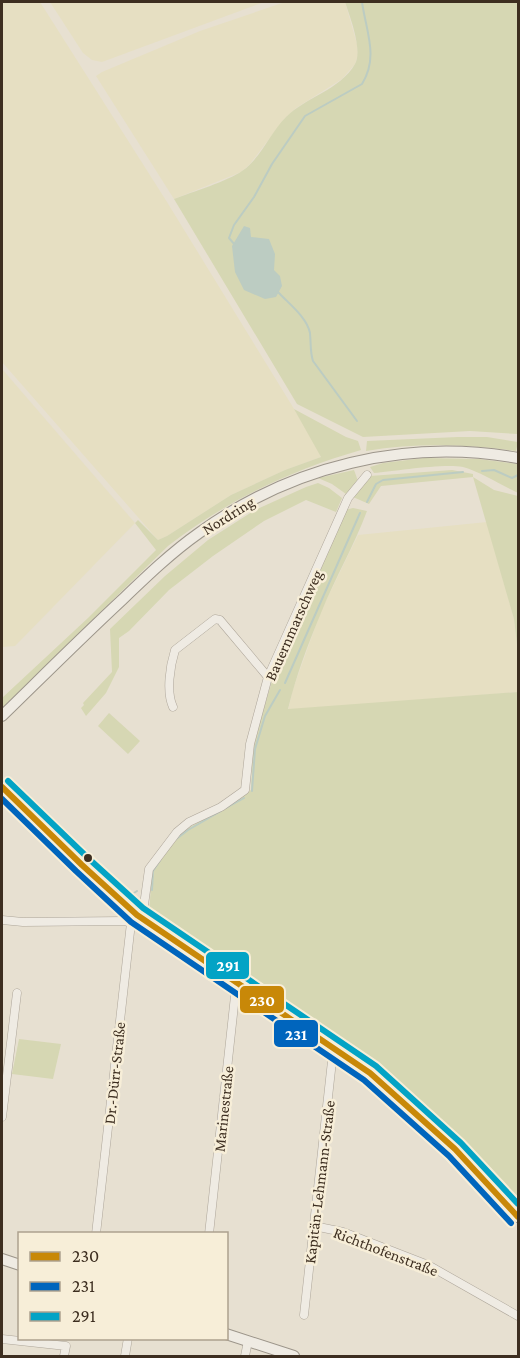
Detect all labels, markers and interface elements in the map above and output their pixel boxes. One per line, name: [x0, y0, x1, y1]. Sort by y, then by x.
street label: Nordring: [199, 493, 258, 539]
street label: Bauernmarschweg: [261, 567, 327, 684]
unlabelled marker: [82, 852, 94, 864]
line badge: 291: [205, 951, 250, 980]
text: 291: [217, 957, 239, 974]
line badge: 230: [239, 985, 285, 1014]
text: 230: [249, 992, 275, 1009]
line badge: 231: [273, 1019, 319, 1048]
street label: Dr.-Dürr-Straße: [101, 1021, 128, 1125]
text: 231: [285, 1026, 307, 1043]
street label: Marinestraße: [211, 1065, 236, 1153]
street label: Kapitän-Lehmann-Straße: [301, 1099, 339, 1265]
street label: Richthofenstraße: [331, 1224, 440, 1279]
legend: [18, 1232, 228, 1340]
text: 230: [72, 1246, 99, 1266]
text: 231: [72, 1276, 95, 1296]
text: 291: [72, 1306, 96, 1326]

